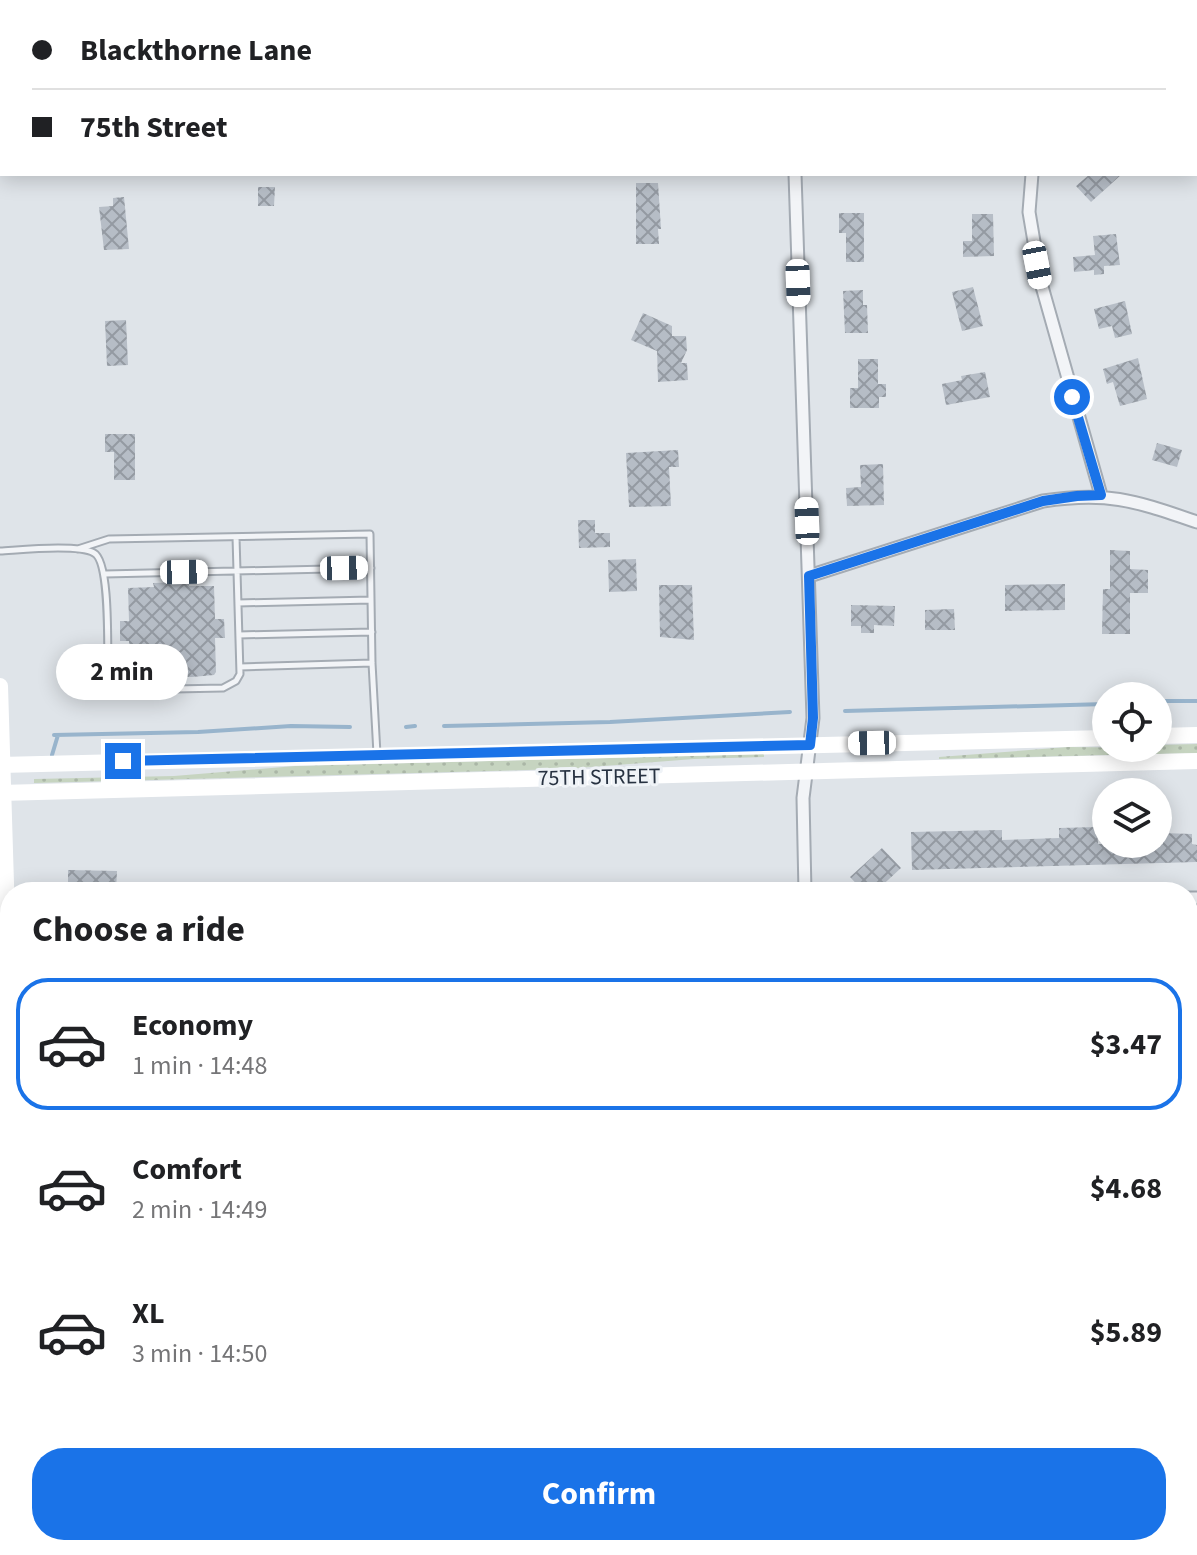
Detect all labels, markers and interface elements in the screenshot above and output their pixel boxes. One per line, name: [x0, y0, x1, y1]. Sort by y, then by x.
text: Blackthorne Lane: [80, 29, 312, 72]
text: 75th Street: [80, 106, 228, 149]
car: [1021, 239, 1053, 291]
car: [785, 259, 811, 307]
route start: [1054, 379, 1090, 415]
car: [794, 497, 820, 545]
car: [320, 556, 368, 580]
car: [160, 560, 208, 584]
callout: 2 min: [57, 645, 189, 701]
text: 2 min: [90, 653, 154, 690]
map controls: [1092, 682, 1172, 858]
button: locate: [1092, 682, 1172, 762]
car: [848, 731, 896, 755]
route end: [105, 743, 141, 779]
street label: 75TH STREET: [537, 760, 661, 794]
button: layers: [1092, 778, 1172, 858]
text: Choose a ride: [32, 904, 245, 955]
text: Economy: [132, 1004, 253, 1047]
icon: car: [36, 1008, 108, 1080]
text: $3.47: [1090, 1023, 1162, 1066]
text: 1 min · 14:48: [132, 1047, 267, 1084]
text: Comfort: [132, 1148, 242, 1191]
icon: car: [36, 1152, 108, 1224]
text: $4.68: [1090, 1167, 1162, 1210]
text: 2 min · 14:49: [132, 1191, 267, 1228]
text: XL: [132, 1292, 165, 1335]
icon: car: [36, 1296, 108, 1368]
text: $5.89: [1090, 1311, 1162, 1354]
text: 3 min · 14:50: [132, 1335, 267, 1372]
button: Confirm: [32, 1448, 1166, 1540]

